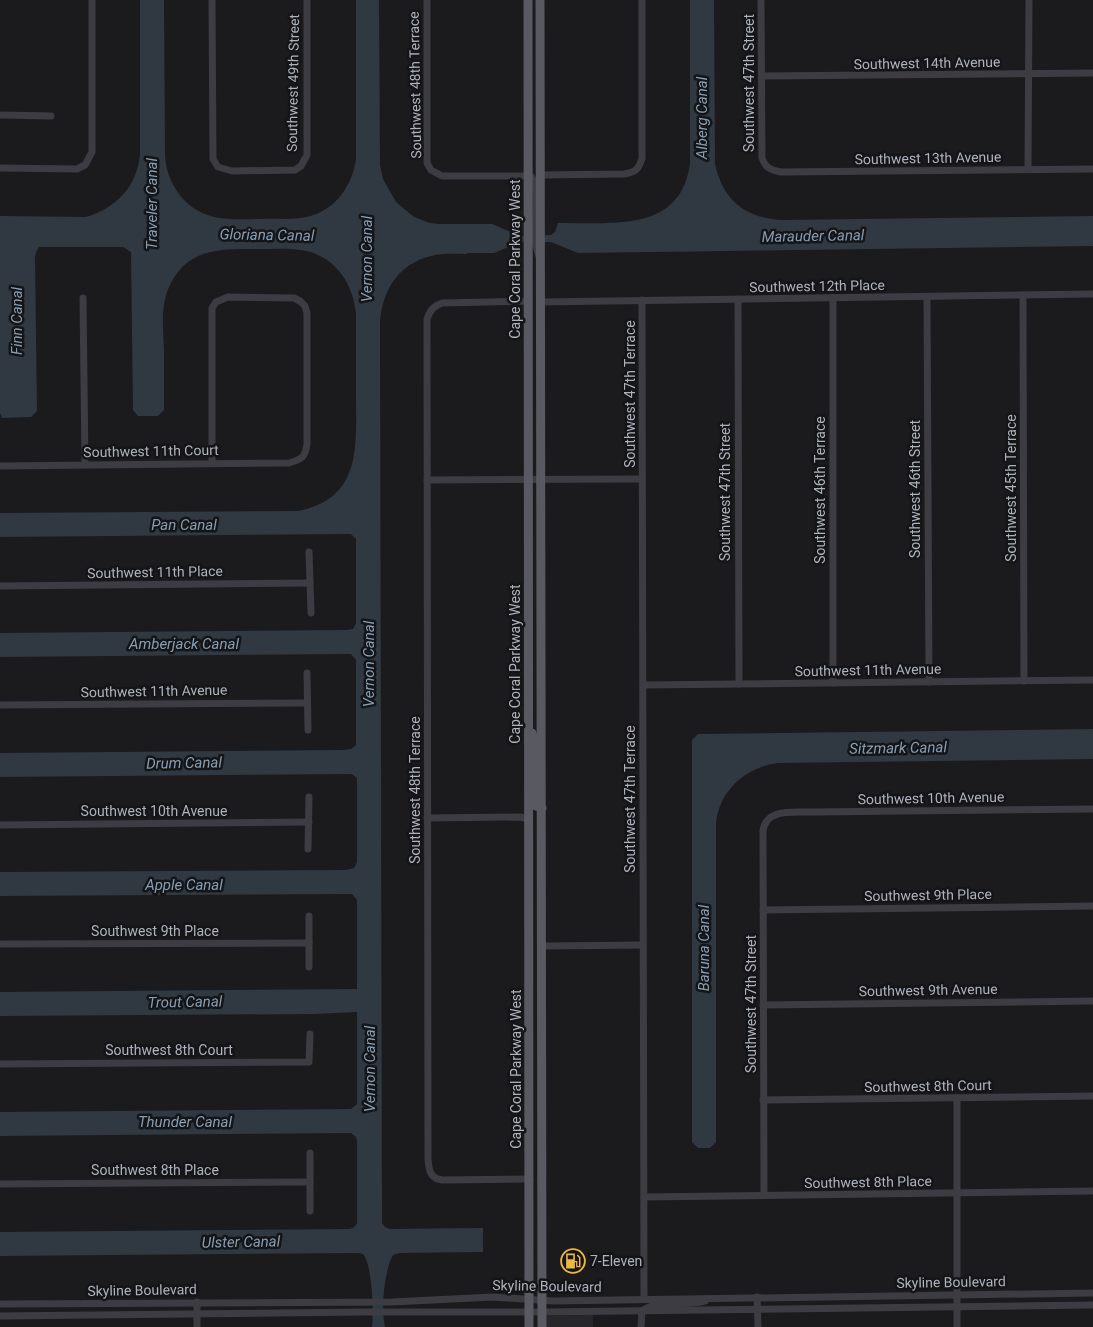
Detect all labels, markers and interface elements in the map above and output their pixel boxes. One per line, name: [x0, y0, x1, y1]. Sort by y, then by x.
street label: Southwest 48th Terrace: [406, 11, 424, 159]
street label: Southwest 49th Street: [284, 13, 302, 152]
street label: Southwest 47th Street: [741, 14, 757, 152]
street label: Southwest 14th Avenue: [853, 54, 1001, 72]
water label: Alberg Canal: [693, 76, 711, 160]
street label: Southwest 13th Avenue: [854, 149, 1002, 167]
water label: Traveler Canal: [143, 158, 161, 250]
street label: Cape Coral Parkway West: [507, 179, 523, 339]
water label: Vernon Canal: [358, 215, 376, 302]
water label: Gloriana Canal: [220, 225, 315, 245]
water label: Marauder Canal: [762, 226, 865, 246]
street label: Southwest 12th Place: [749, 277, 885, 295]
water label: Finn Canal: [8, 286, 26, 355]
street label: Southwest 47th Terrace: [622, 320, 638, 468]
street label: Southwest 45th Terrace: [1003, 414, 1019, 562]
street label: Southwest 46th Terrace: [812, 416, 828, 564]
street label: Southwest 46th Street: [907, 420, 923, 558]
street label: Southwest 47th Street: [717, 423, 733, 561]
street label: Southwest 11th Court: [83, 442, 219, 460]
water label: Pan Canal: [151, 516, 217, 534]
street label: Southwest 11th Place: [87, 563, 223, 581]
street label: Cape Coral Parkway West: [507, 584, 523, 744]
water label: Vernon Canal: [360, 620, 378, 707]
water label: Amberjack Canal: [128, 635, 239, 653]
street label: Southwest 11th Avenue: [794, 661, 942, 679]
street label: Southwest 11th Avenue: [80, 682, 228, 700]
street label: Southwest 48th Terrace: [407, 716, 423, 864]
street label: Southwest 47th Terrace: [622, 725, 638, 873]
water label: Sitzmark Canal: [849, 738, 947, 758]
water label: Drum Canal: [146, 753, 223, 773]
street label: Southwest 10th Avenue: [857, 789, 1005, 807]
street label: Southwest 10th Avenue: [81, 803, 227, 819]
water label: Apple Canal: [144, 876, 223, 894]
street label: Southwest 9th Place: [864, 886, 992, 904]
water label: Baruna Canal: [695, 904, 713, 991]
street label: Southwest 9th Place: [91, 923, 219, 939]
street label: Southwest 47th Street: [743, 935, 759, 1073]
street label: Southwest 9th Avenue: [858, 981, 998, 999]
street label: Cape Coral Parkway West: [508, 989, 524, 1149]
water label: Trout Canal: [148, 992, 223, 1012]
water label: Vernon Canal: [361, 1025, 379, 1112]
street label: Southwest 8th Court: [105, 1042, 233, 1058]
street label: Southwest 8th Court: [864, 1077, 992, 1095]
water label: Thunder Canal: [138, 1113, 233, 1131]
street label: Southwest 8th Place: [91, 1162, 219, 1178]
street label: Southwest 8th Place: [804, 1173, 932, 1191]
water label: Ulster Canal: [202, 1232, 281, 1252]
fuel station icon: 7-Eleven: [560, 1248, 586, 1274]
place label: 7-Eleven: [590, 1253, 642, 1269]
street label: Skyline Boulevard: [896, 1273, 1006, 1291]
street label: Skyline Boulevard: [492, 1277, 602, 1295]
street label: Skyline Boulevard: [87, 1281, 197, 1299]

